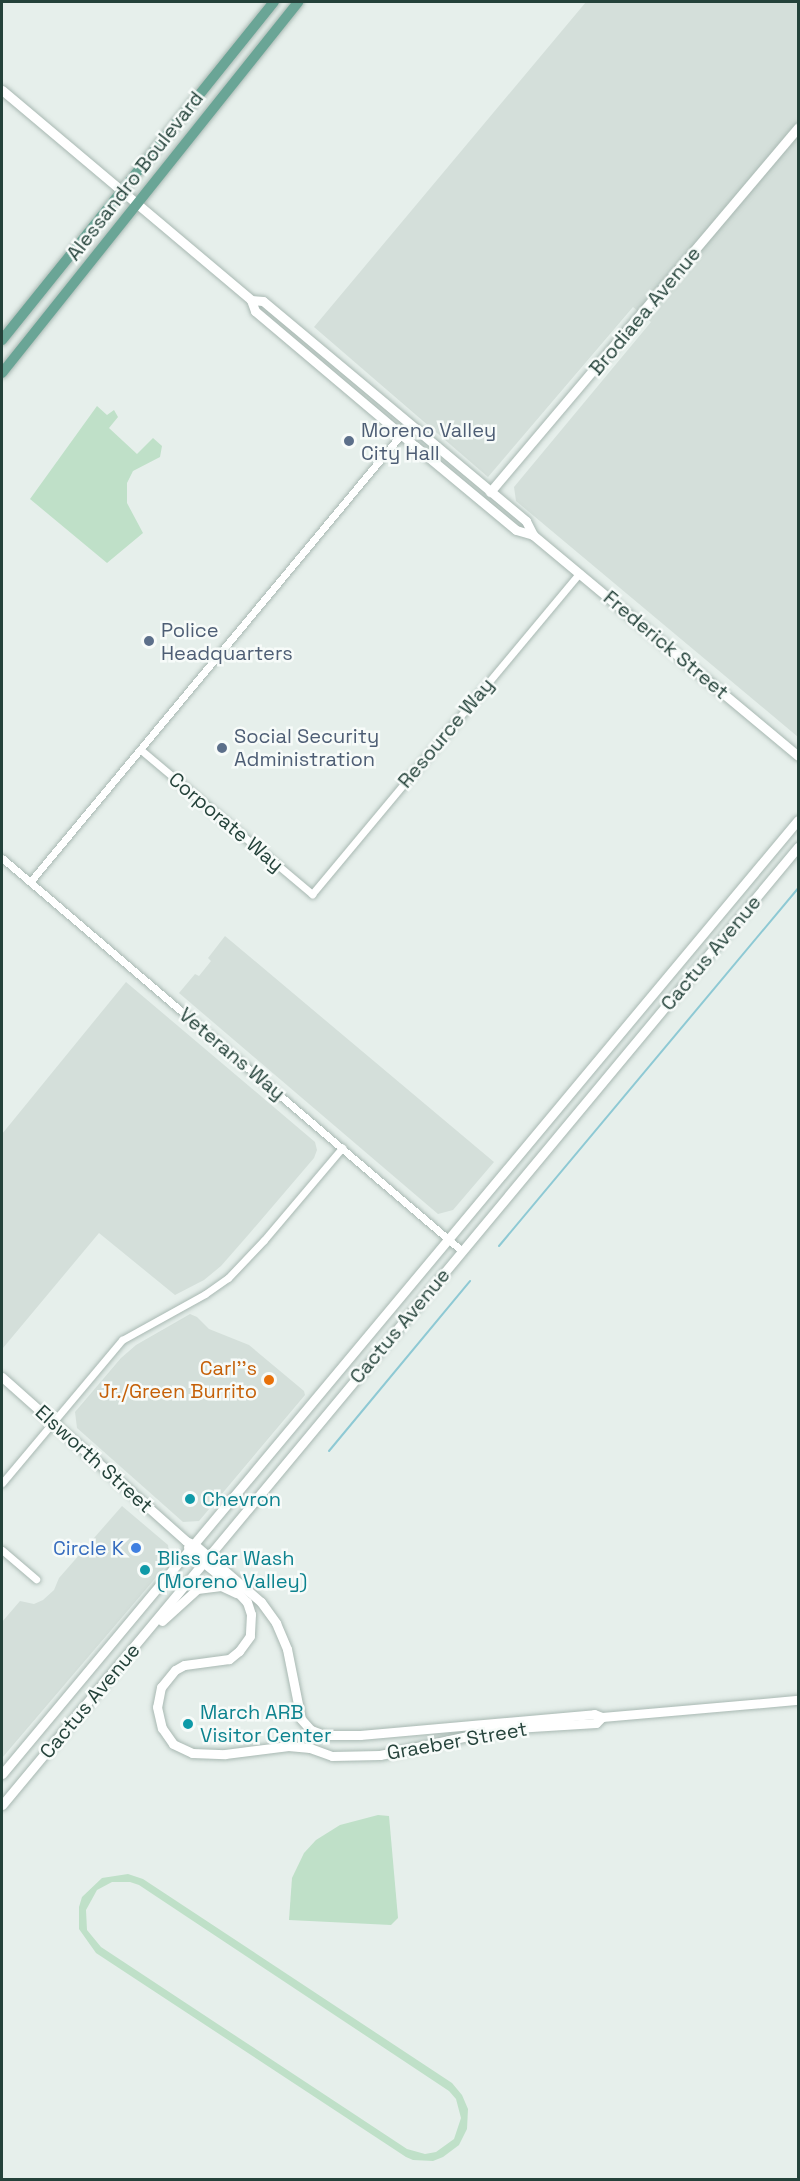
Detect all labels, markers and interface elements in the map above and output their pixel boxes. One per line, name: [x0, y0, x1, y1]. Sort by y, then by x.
street label: Alessandro Boulevard: [62, 87, 208, 265]
street label: Brodiaea Avenue: [584, 242, 706, 380]
place label: Moreno Valley City Hall: [361, 418, 496, 465]
marker: Moreno Valley City Hall: [342, 434, 356, 448]
street label: Frederick Street: [599, 586, 733, 704]
place label: Police Headquarters: [161, 618, 293, 665]
marker: Police Headquarters: [142, 634, 156, 648]
street label: Resource Way: [393, 673, 499, 793]
place label: Social Security Administration: [234, 724, 379, 771]
marker: Social Security Administration: [215, 741, 229, 755]
street label: Corporate Way: [164, 767, 288, 877]
street label: Cactus Avenue: [656, 890, 766, 1016]
street label: Veterans Way: [174, 1003, 290, 1105]
street label: Cactus Avenue: [345, 1263, 455, 1389]
place label: Carl''s Jr./Green Burrito: [99, 1356, 257, 1403]
marker: Carl''s Jr./Green Burrito: [262, 1373, 276, 1387]
street label: Elsworth Street: [30, 1400, 158, 1518]
place label: Chevron: [202, 1487, 281, 1511]
marker: Chevron: [183, 1492, 197, 1506]
place label: Circle K: [53, 1536, 124, 1560]
marker: Circle K: [129, 1541, 143, 1555]
place label: Bliss Car Wash (Moreno Valley): [157, 1546, 308, 1593]
marker: Bliss Car Wash (Moreno Valley): [138, 1563, 152, 1577]
street label: Cactus Avenue: [35, 1638, 145, 1764]
place label: March ARB Visitor Center: [200, 1700, 331, 1747]
marker: March ARB Visitor Center: [181, 1717, 195, 1731]
street label: Graeber Street: [385, 1717, 529, 1765]

